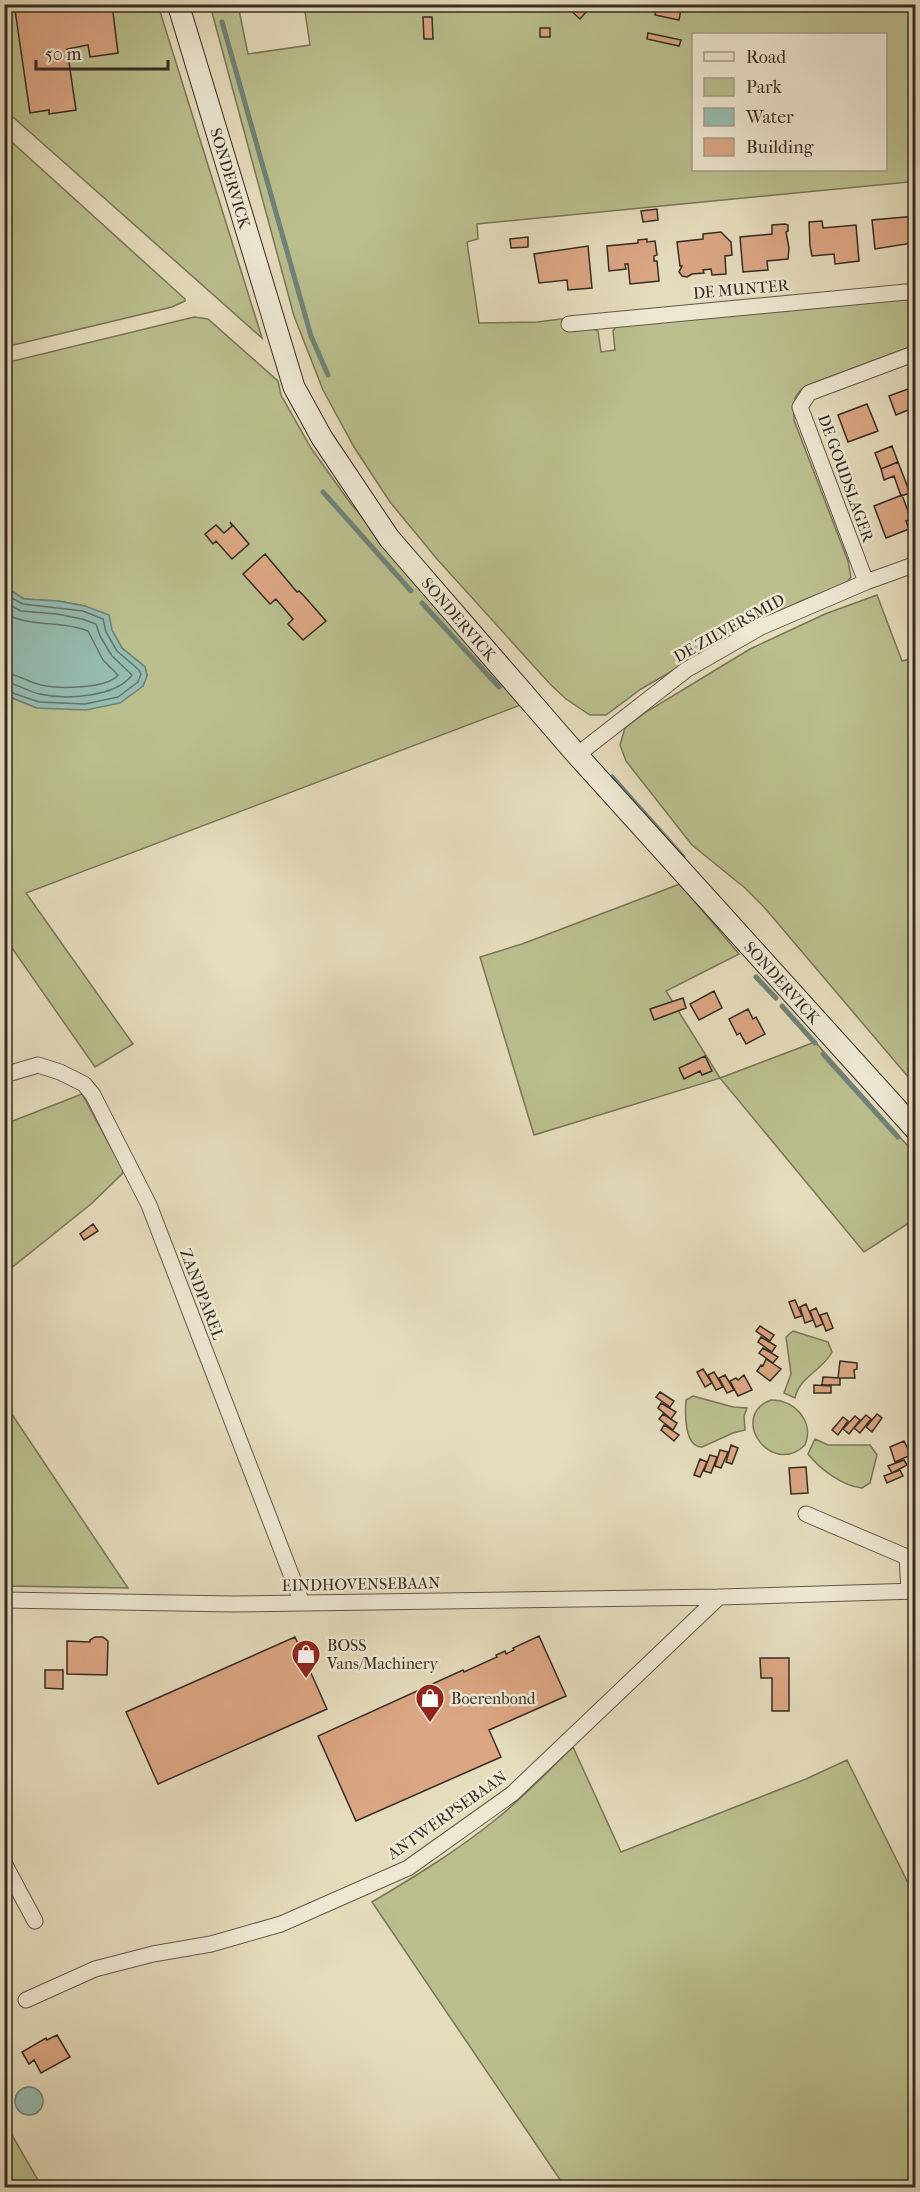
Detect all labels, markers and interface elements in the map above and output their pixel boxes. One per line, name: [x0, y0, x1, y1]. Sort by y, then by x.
scale bar: [36, 33, 168, 71]
legend: [692, 33, 887, 171]
text: 50 m: [45, 44, 82, 65]
text: Road: [746, 47, 786, 68]
text: Park: [746, 77, 783, 98]
text: Water: [745, 107, 794, 128]
street label: SONDERVICK: [207, 126, 255, 232]
text: Building: [746, 137, 814, 158]
street label: DE MUNTER: [692, 275, 791, 303]
street label: DE GOUDSLAGER: [814, 412, 878, 546]
street label: SONDERVICK: [418, 573, 501, 666]
street label: DE ZILVERSMID: [670, 590, 788, 666]
street label: SONDERVICK: [740, 937, 825, 1028]
street label: ZANDPAREL: [176, 1246, 228, 1342]
street label: EINDHOVENSEBAAN: [282, 1573, 440, 1595]
place label: BOSS Vans/Machinery: [326, 1636, 439, 1673]
shop icon: BOSS Vans/Machinery: [290, 1638, 322, 1680]
shop icon: Boerenbond: [414, 1682, 446, 1724]
place label: Boerenbond: [451, 1689, 536, 1708]
street label: ANTWERPSEBAAN: [383, 1767, 510, 1864]

